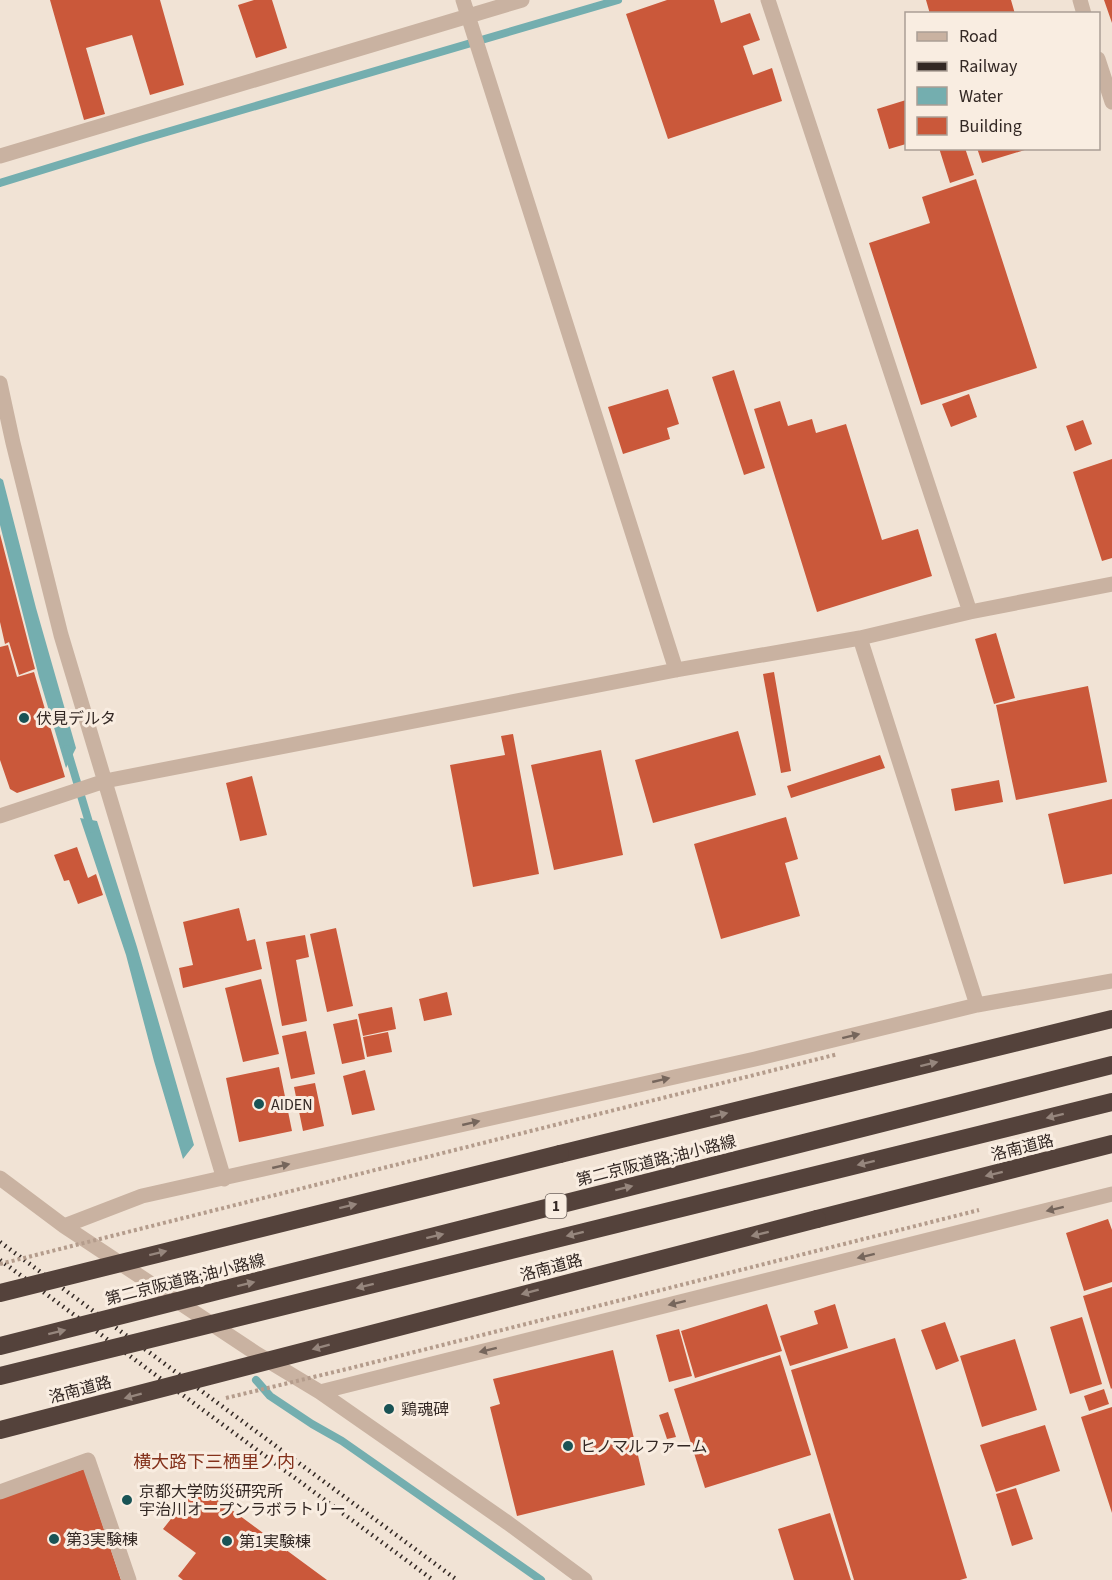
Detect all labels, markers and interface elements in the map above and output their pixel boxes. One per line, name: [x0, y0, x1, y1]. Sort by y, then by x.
legend: [905, 12, 1100, 150]
text: Road: [959, 24, 998, 49]
text: Railway: [959, 54, 1018, 79]
text: Water: [959, 84, 1003, 109]
text: Building: [959, 114, 1022, 139]
place label: 伏見デルタ: [36, 708, 116, 730]
marker: 伏見デルタ: [17, 711, 31, 725]
one-way arrow: [842, 1030, 860, 1040]
one-way arrow: [920, 1058, 938, 1068]
one-way arrow: [652, 1075, 671, 1084]
place label: AIDEN: [271, 1094, 313, 1116]
marker: AIDEN: [252, 1097, 266, 1111]
one-way arrow: [710, 1109, 728, 1119]
one-way arrow: [1046, 1112, 1064, 1122]
one-way arrow: [462, 1118, 480, 1128]
street label: 第二京阪道路;油小路線: [574, 1130, 738, 1191]
street label: 洛南道路: [989, 1130, 1056, 1166]
one-way arrow: [857, 1159, 875, 1169]
one-way arrow: [271, 1161, 290, 1171]
one-way arrow: [985, 1170, 1003, 1179]
one-way arrow: [615, 1183, 633, 1193]
road number: 1: [546, 1194, 566, 1218]
one-way arrow: [339, 1201, 357, 1211]
one-way arrow: [1046, 1204, 1064, 1214]
one-way arrow: [751, 1229, 769, 1239]
one-way arrow: [565, 1230, 584, 1240]
one-way arrow: [426, 1231, 444, 1241]
one-way arrow: [149, 1248, 168, 1258]
street label: 第二京阪道路;油小路線: [103, 1249, 267, 1310]
street label: 洛南道路: [517, 1249, 585, 1287]
one-way arrow: [857, 1251, 875, 1261]
one-way arrow: [237, 1279, 255, 1288]
one-way arrow: [356, 1281, 374, 1291]
one-way arrow: [521, 1288, 539, 1297]
one-way arrow: [668, 1298, 686, 1308]
one-way arrow: [48, 1326, 66, 1336]
one-way arrow: [312, 1342, 331, 1352]
one-way arrow: [478, 1345, 497, 1355]
street label: 洛南道路: [46, 1371, 114, 1409]
one-way arrow: [123, 1391, 142, 1401]
place label: 鶏魂碑: [401, 1399, 449, 1421]
marker: 鶏魂碑: [382, 1402, 396, 1416]
place label: ヒノマルファーム: [580, 1436, 708, 1458]
marker: ヒノマルファーム: [561, 1439, 575, 1453]
district label: 横大路下三栖里ノ内: [133, 1450, 295, 1475]
place label: 京都大学防災研究所 宇治川オープンラボラトリー: [139, 1481, 346, 1521]
marker: 京都大学防災研究所 宇治川オープンラボラトリー: [120, 1493, 134, 1507]
place label: 第3実験棟: [66, 1529, 138, 1551]
place label: 第1実験棟: [239, 1531, 311, 1553]
marker: 第3実験棟: [47, 1532, 61, 1546]
marker: 第1実験棟: [220, 1534, 234, 1548]

